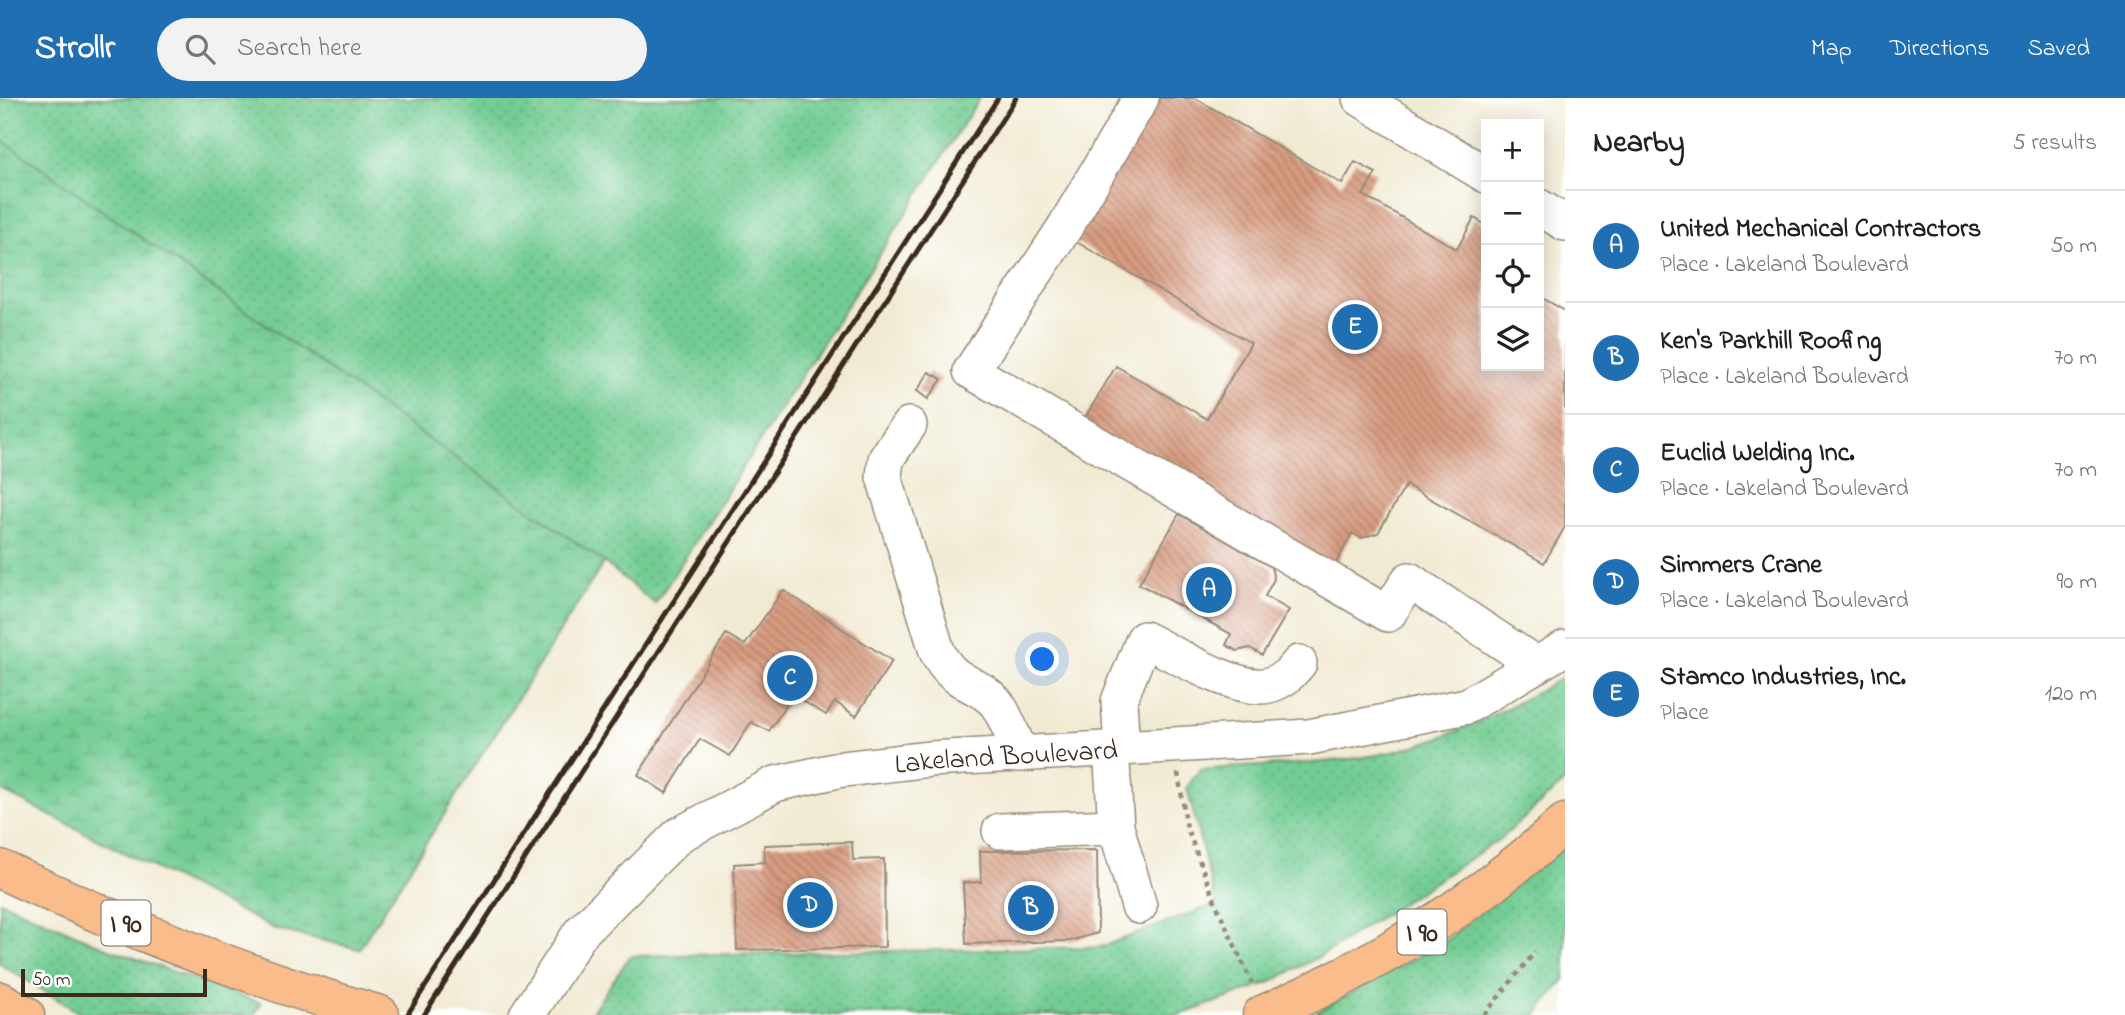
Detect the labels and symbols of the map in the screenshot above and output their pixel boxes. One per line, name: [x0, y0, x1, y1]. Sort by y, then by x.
pin: E: [1332, 301, 1378, 353]
pin: A: [1186, 564, 1232, 616]
your location: [1025, 642, 1059, 676]
pin: C: [767, 652, 813, 704]
street label: Lakeland Boulevard: [893, 731, 1119, 787]
pin: D: [787, 879, 833, 931]
pin: B: [1008, 882, 1054, 934]
road number: I 90: [102, 901, 150, 946]
road number: I 90: [1398, 910, 1446, 954]
scale bar: [21, 966, 206, 998]

